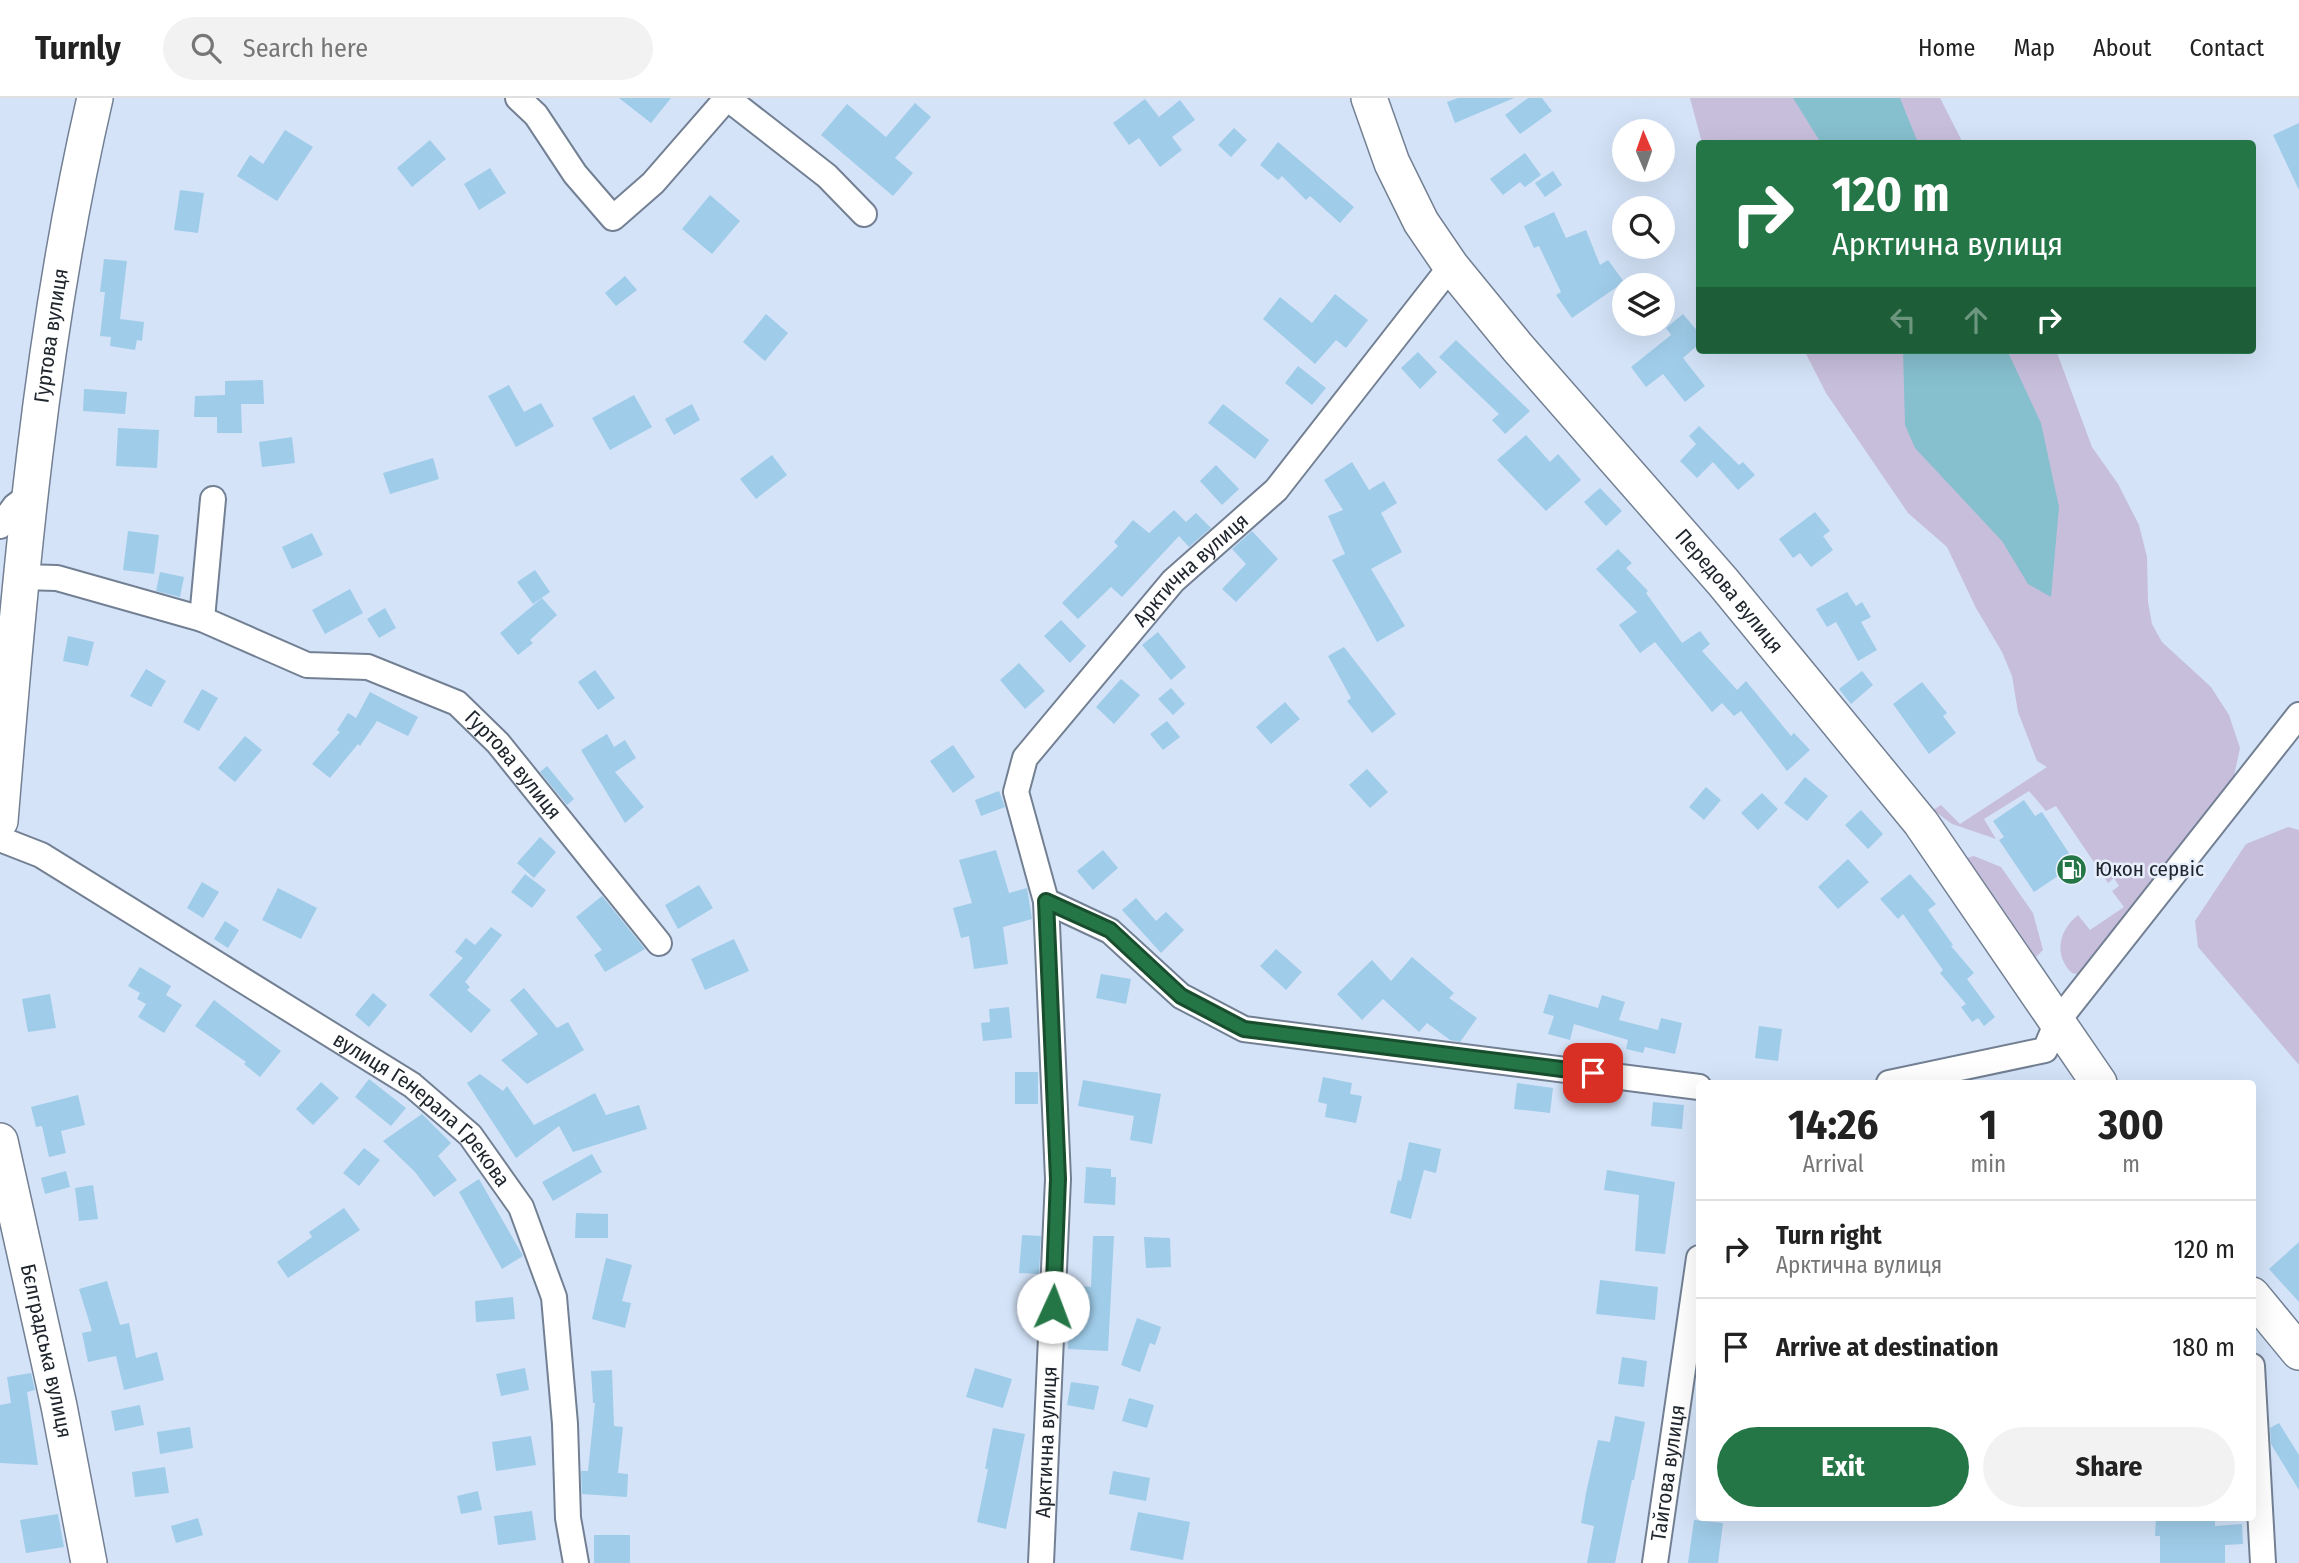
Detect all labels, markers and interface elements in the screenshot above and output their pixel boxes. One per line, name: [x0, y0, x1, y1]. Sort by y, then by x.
search box: [163, 17, 653, 80]
text: Turnly: [35, 28, 121, 68]
icon: search: [187, 29, 225, 67]
text: Search here: [243, 33, 368, 64]
text: Home: [1918, 34, 1975, 62]
text: Map: [2013, 34, 2055, 62]
text: About: [2093, 34, 2151, 62]
text: Contact: [2189, 34, 2264, 62]
north arrow: [1612, 119, 1675, 182]
map controls: [1612, 119, 1675, 336]
text: 120 m: [1832, 165, 1950, 224]
icon: right: [1717, 168, 1808, 259]
button: search: [1612, 196, 1675, 259]
text: Арктична вулиця: [1832, 225, 2063, 263]
street label: Гуртова вулиця: [28, 267, 74, 405]
button: layers: [1612, 273, 1675, 336]
icon: left: [1884, 301, 1922, 339]
icon: ahead: [1957, 301, 1995, 339]
icon: right: [2030, 301, 2068, 339]
street label: Арктична вулиця: [1127, 508, 1254, 632]
street label: Передова вулиця: [1670, 524, 1789, 659]
street label: Гуртова вулиця: [459, 705, 567, 825]
fuel station icon: Юкон сервіс: [2055, 852, 2089, 886]
place label: Юкон сервіс: [2095, 856, 2204, 882]
street label: вулиця Генерала Грекова: [328, 1026, 516, 1192]
pin: [1563, 1043, 1623, 1103]
icon: arrive: [1574, 1054, 1612, 1092]
text: 14:26: [1788, 1100, 1878, 1150]
text: 1: [1979, 1100, 1997, 1150]
text: 300: [2098, 1100, 2164, 1150]
text: Arrival: [1803, 1150, 1864, 1178]
text: min: [1971, 1150, 2006, 1178]
text: m: [2122, 1150, 2140, 1178]
text: Turn right: [1776, 1220, 1882, 1251]
icon: right: [1717, 1230, 1755, 1268]
text: 120 m: [2174, 1234, 2235, 1265]
text: Арктична вулиця: [1776, 1251, 1942, 1279]
street label: Бєлградська вулиця: [15, 1261, 78, 1440]
position arrow: [1016, 1270, 1090, 1344]
icon: arrive: [1717, 1328, 1755, 1366]
text: Arrive at destination: [1776, 1332, 1999, 1363]
text: 180 m: [2172, 1332, 2235, 1363]
street label: Арктична вулиця: [1030, 1366, 1063, 1518]
street label: Тайгова вулиця: [1645, 1403, 1691, 1543]
button: Exit: [1717, 1427, 1969, 1507]
button: Share: [1983, 1427, 2235, 1507]

